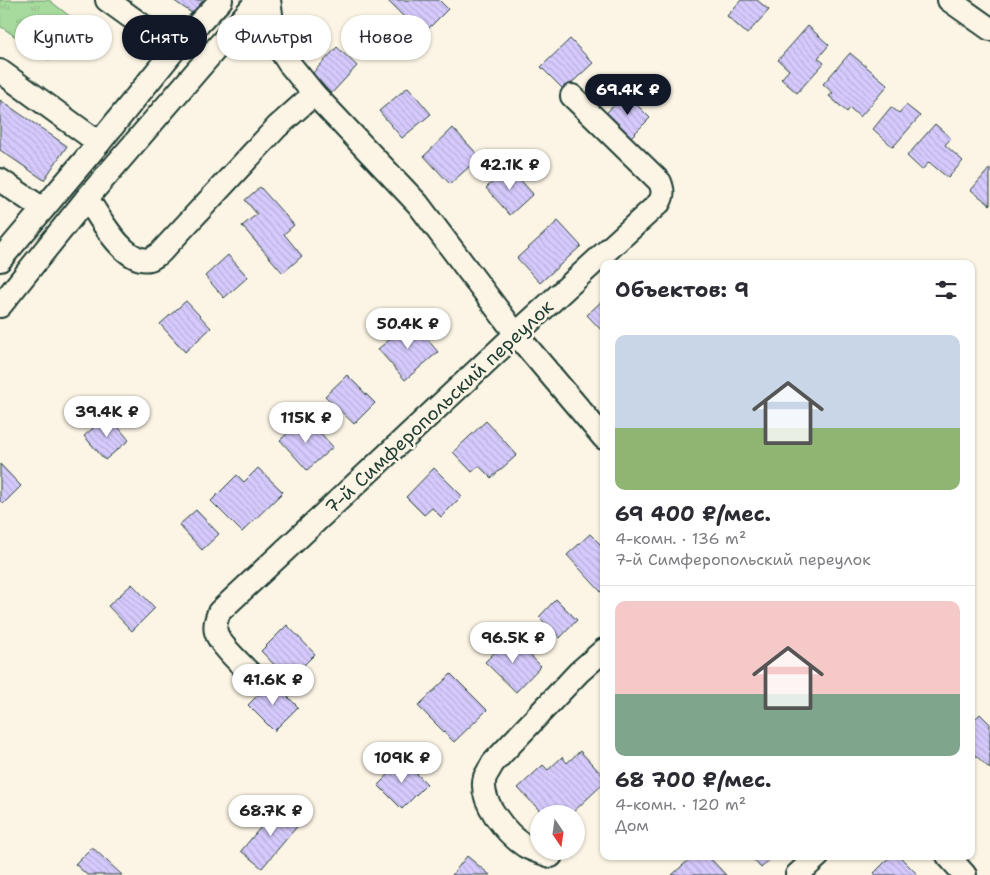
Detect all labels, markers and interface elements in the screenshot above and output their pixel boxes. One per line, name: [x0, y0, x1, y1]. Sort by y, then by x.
chip: Купить: [15, 15, 112, 60]
chip: Снять: [122, 15, 207, 60]
chip: Фильтры: [217, 15, 331, 60]
chip: Новое: [341, 15, 431, 60]
pin: 69.4K ₽: [582, 74, 674, 116]
text: 69.4K ₽: [596, 79, 660, 100]
pin: 42.1K ₽: [464, 148, 556, 191]
text: 42.1K ₽: [480, 154, 540, 175]
text: Объектов: 9: [615, 276, 749, 304]
icon: filters: [932, 276, 960, 304]
street label: 7-й Симферопольский переулок: [319, 294, 559, 520]
pin: 50.4K ₽: [362, 308, 454, 350]
text: 50.4K ₽: [377, 313, 439, 334]
icon: home: [743, 368, 833, 458]
pin: 39.4K ₽: [61, 396, 153, 438]
text: 39.4K ₽: [75, 401, 139, 422]
pin: 115K ₽: [265, 402, 347, 444]
text: 115K ₽: [280, 407, 332, 428]
text: 69 400 ₽/мес.: [615, 500, 771, 528]
text: 4-комн. · 136 m²: [615, 528, 746, 549]
text: 7-й Симферопольский переулок: [615, 549, 871, 570]
pin: 96.5K ₽: [467, 622, 559, 664]
text: 96.5K ₽: [481, 627, 545, 648]
icon: home: [743, 633, 833, 723]
pin: 41.6K ₽: [227, 664, 319, 706]
text: 41.6K ₽: [243, 669, 303, 690]
pin: 109K ₽: [361, 742, 443, 784]
text: 109K ₽: [374, 747, 430, 768]
text: 68 700 ₽/мес.: [615, 766, 771, 794]
pin: 68.7K ₽: [225, 794, 317, 837]
text: 4-комн. · 120 m²: [615, 794, 746, 815]
text: 68.7K ₽: [239, 800, 303, 821]
north arrow: [530, 805, 585, 860]
map controls: [530, 805, 585, 860]
text: Дом: [615, 815, 649, 836]

